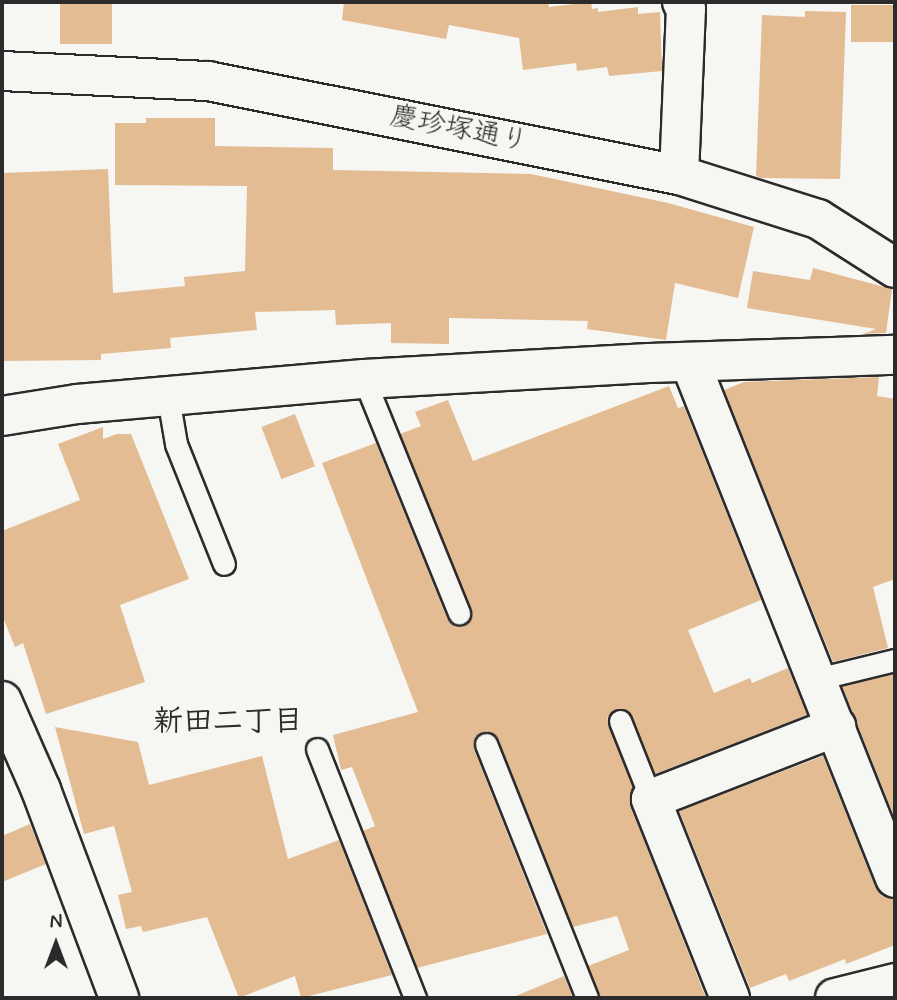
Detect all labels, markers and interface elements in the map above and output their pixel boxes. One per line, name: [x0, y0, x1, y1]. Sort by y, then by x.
street label: 慶珍塚通り: [387, 100, 531, 160]
district label: 新田二丁目: [153, 704, 303, 740]
north arrow: [21, 909, 91, 979]
text: N: [50, 910, 62, 935]

